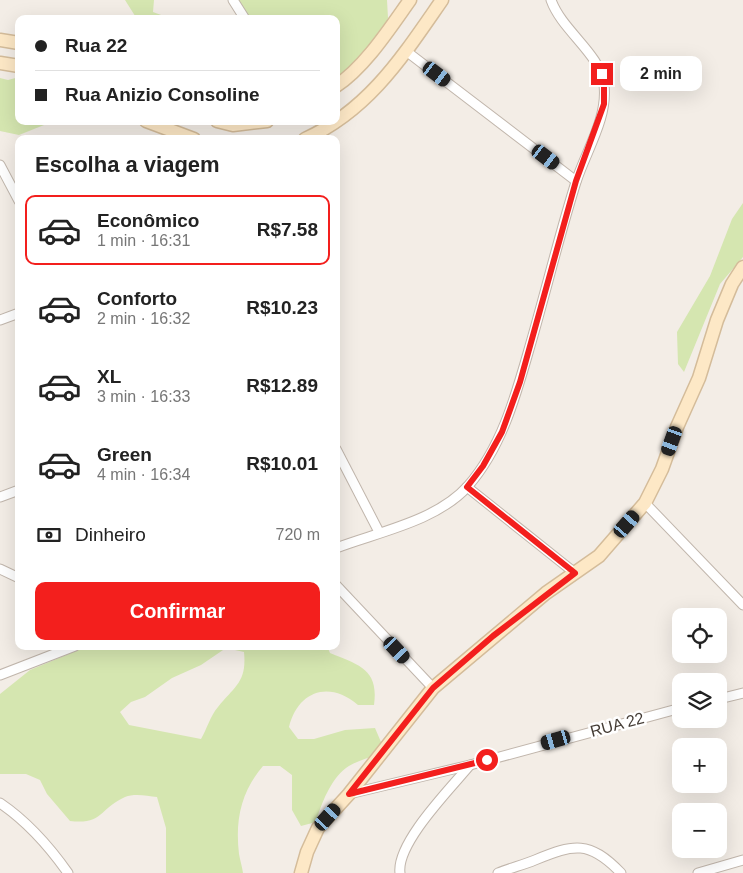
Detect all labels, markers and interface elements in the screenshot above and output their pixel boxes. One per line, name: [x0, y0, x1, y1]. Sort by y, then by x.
text: Rua 22: [65, 35, 127, 56]
callout: 2 min: [620, 56, 702, 92]
car: [420, 59, 453, 89]
route end: [591, 63, 613, 85]
text: 2 min: [640, 65, 682, 82]
text: Rua Anizio Consoline: [65, 84, 260, 105]
car: [529, 142, 562, 172]
text: Escolha a viagem: [35, 152, 220, 177]
icon: car: [37, 208, 82, 253]
text: Econômico: [97, 210, 199, 231]
text: R$7.58: [257, 219, 318, 240]
text: 1 min · 16:31: [97, 232, 190, 249]
icon: car: [37, 286, 82, 331]
text: Conforto: [97, 288, 177, 309]
text: R$10.23: [246, 297, 318, 318]
text: 2 min · 16:32: [97, 310, 190, 327]
icon: car: [37, 364, 82, 409]
text: XL: [97, 366, 121, 387]
text: R$12.89: [246, 375, 318, 396]
text: 3 min · 16:33: [97, 388, 190, 405]
car: [659, 424, 684, 458]
icon: car: [37, 442, 82, 487]
text: Green: [97, 444, 152, 465]
text: R$10.01: [246, 453, 318, 474]
text: 4 min · 16:34: [97, 466, 190, 483]
car: [611, 508, 642, 540]
icon: cash: [35, 521, 63, 549]
text: Dinheiro: [75, 524, 146, 545]
text: 720 m: [276, 526, 320, 543]
button: Confirmar: [35, 582, 320, 640]
map controls: [672, 608, 727, 858]
button: locate: [672, 608, 727, 663]
car: [381, 634, 412, 666]
button: layers: [672, 673, 727, 728]
street label: RUA 22: [588, 709, 646, 740]
car: [539, 729, 572, 751]
button: +: [672, 738, 727, 793]
route start: [476, 749, 498, 771]
car: [312, 801, 343, 833]
button: −: [672, 803, 727, 858]

